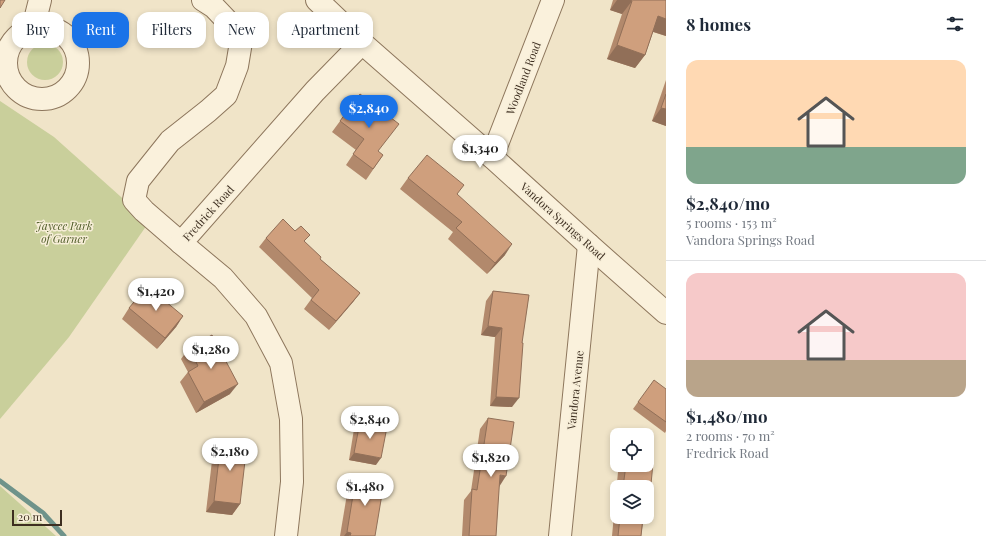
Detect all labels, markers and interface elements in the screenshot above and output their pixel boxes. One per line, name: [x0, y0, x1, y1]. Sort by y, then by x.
chip: Buy: [12, 12, 64, 48]
chip: Rent: [72, 12, 129, 48]
chip: Filters: [137, 12, 206, 48]
chip: New: [214, 12, 269, 48]
chip: Apartment: [277, 12, 373, 48]
text: 8 homes: [686, 13, 751, 35]
icon: filters: [944, 13, 966, 35]
street label: Woodland Road: [502, 39, 544, 118]
icon: home: [790, 86, 862, 158]
pin: $2,840: [336, 95, 402, 129]
text: $2,840: [349, 99, 389, 116]
pin: $1,340: [447, 135, 513, 169]
text: $1,340: [461, 139, 499, 156]
street label: Vandora Springs Road: [517, 178, 609, 263]
street label: Fredrick Road: [179, 182, 237, 244]
text: $2,840/mo: [686, 192, 770, 214]
text: 5 rooms · 153 m²: [686, 214, 777, 231]
park label: Jaycee Park of Garner: [36, 218, 93, 246]
text: Vandora Springs Road: [686, 231, 815, 248]
pin: $1,420: [123, 278, 189, 312]
text: $1,420: [137, 282, 175, 299]
icon: home: [790, 299, 862, 371]
pin: $1,280: [178, 336, 244, 370]
text: $1,280: [192, 340, 230, 357]
street label: Vandora Avenue: [563, 349, 587, 431]
text: $1,480/mo: [686, 405, 768, 427]
pin: $2,840: [337, 406, 403, 440]
text: $2,840: [350, 410, 390, 427]
text: 2 rooms · 70 m²: [686, 427, 775, 444]
map controls: [610, 428, 654, 524]
button: locate: [610, 428, 654, 472]
pin: $2,180: [197, 438, 263, 472]
text: $2,180: [211, 442, 249, 459]
pin: $1,820: [458, 444, 524, 478]
text: Fredrick Road: [686, 444, 769, 461]
text: $1,820: [472, 448, 510, 465]
pin: $1,480: [332, 473, 398, 507]
text: $1,480: [346, 477, 384, 494]
button: layers: [610, 480, 654, 524]
scale bar: [12, 508, 62, 527]
text: 20 m: [18, 509, 42, 524]

